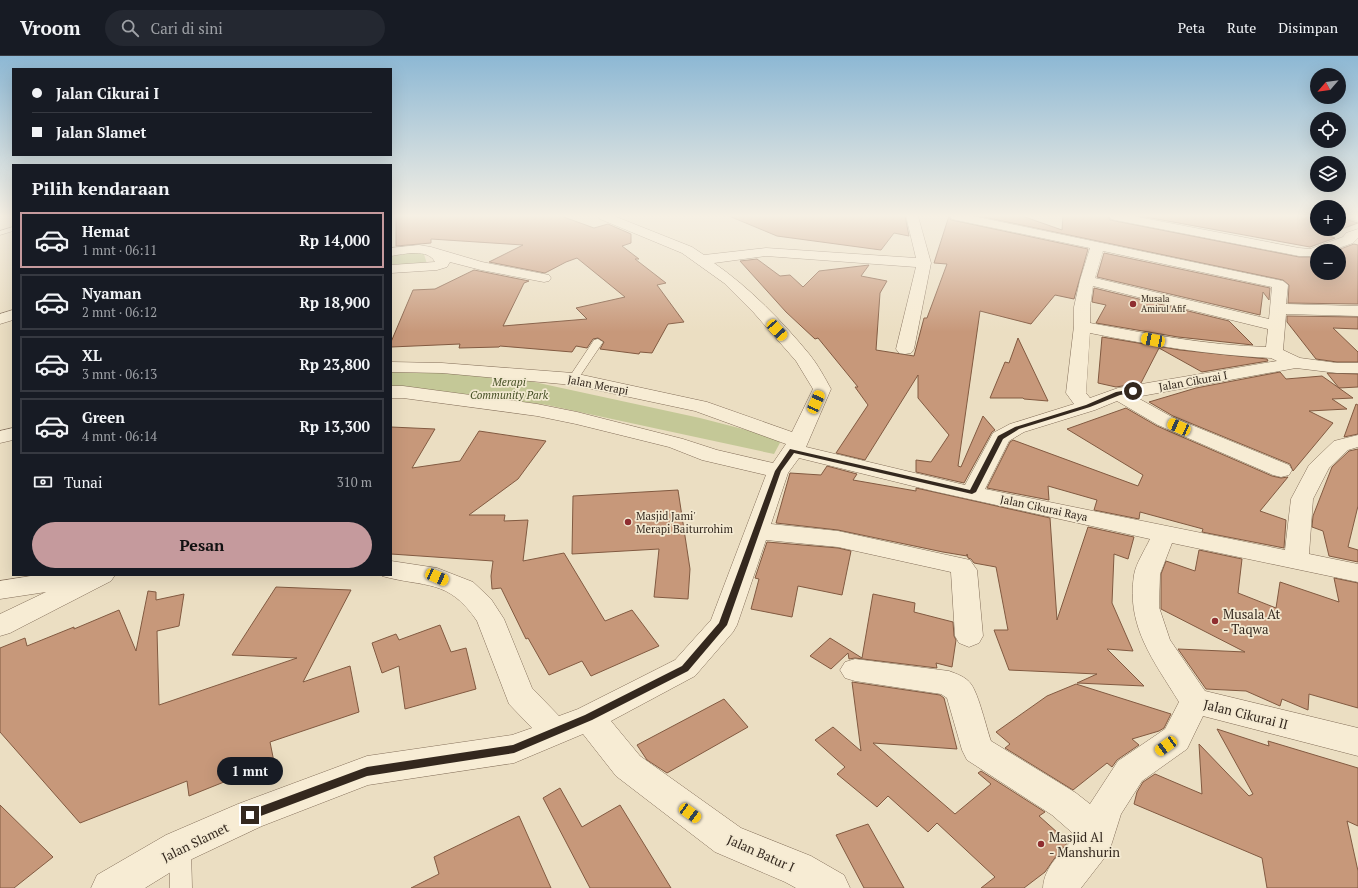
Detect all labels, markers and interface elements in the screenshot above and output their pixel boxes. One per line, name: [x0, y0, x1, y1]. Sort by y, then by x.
search box: [105, 10, 385, 46]
text: Vroom: [20, 15, 81, 40]
icon: search: [119, 17, 141, 39]
text: Cari di sini: [151, 18, 223, 38]
text: Peta: [1178, 18, 1205, 37]
text: Rute: [1227, 18, 1256, 37]
text: Disimpan: [1278, 18, 1338, 37]
north arrow: [1310, 68, 1346, 104]
map controls: [1310, 68, 1346, 280]
text: Jalan Cikurai I: [56, 83, 159, 103]
button: locate: [1310, 112, 1346, 148]
text: Jalan Slamet: [56, 122, 146, 142]
button: layers: [1310, 156, 1346, 192]
text: Pilih kendaraan: [32, 176, 170, 200]
button: +: [1310, 200, 1346, 236]
text: Hemat: [82, 221, 130, 241]
icon: car: [34, 222, 70, 258]
text: Rp 14,000: [299, 230, 370, 250]
text: 1 mnt · 06:11: [82, 241, 157, 259]
button: −: [1310, 244, 1346, 280]
text: Nyaman: [82, 283, 142, 303]
icon: car: [34, 284, 70, 320]
text: Rp 18,900: [299, 292, 370, 312]
place label: Musala Amirul Afif: [1141, 293, 1187, 315]
marker: Musala Amirul Afif: [1128, 299, 1138, 309]
text: 2 mnt · 06:12: [82, 303, 157, 321]
car: [765, 317, 789, 343]
car: [1140, 332, 1166, 348]
text: XL: [82, 345, 102, 365]
icon: car: [34, 346, 70, 382]
text: Rp 23,800: [299, 354, 370, 374]
text: 3 mnt · 06:13: [82, 365, 157, 383]
street label: Jalan Cikurai I: [1158, 368, 1229, 394]
street label: Jalan Merapi: [566, 372, 630, 398]
park label: Merapi Community Park: [470, 375, 549, 402]
route start: [1124, 382, 1142, 400]
car: [806, 389, 826, 415]
text: Green: [82, 407, 125, 427]
icon: car: [34, 408, 70, 444]
text: Rp 13,300: [299, 416, 370, 436]
car: [1166, 417, 1192, 437]
text: 4 mnt · 06:14: [82, 427, 157, 445]
icon: cash: [32, 471, 54, 493]
text: Tunai: [64, 472, 102, 492]
text: 310 m: [337, 473, 372, 491]
street label: Jalan Cikurai Raya: [999, 492, 1090, 524]
place label: Masjid Jami' Merapi Baiturrohim: [636, 509, 733, 536]
marker: Masjid Jami' Merapi Baiturrohim: [623, 517, 633, 527]
button: Pesan: [32, 522, 372, 568]
car: [424, 567, 450, 587]
place label: Musala At - Taqwa: [1223, 605, 1281, 638]
marker: Musala At - Taqwa: [1210, 616, 1220, 626]
street label: Jalan Cikurai II: [1202, 695, 1290, 733]
car: [1153, 734, 1179, 758]
callout: 1 mnt: [217, 757, 283, 785]
text: 1 mnt: [232, 762, 268, 780]
car: [677, 801, 703, 825]
route end: [241, 806, 259, 824]
street label: Jalan Slamet: [159, 818, 232, 866]
place label: Masjid Al - Manshurin: [1049, 828, 1120, 861]
street label: Jalan Batur I: [724, 830, 798, 876]
marker: Masjid Al - Manshurin: [1036, 839, 1046, 849]

